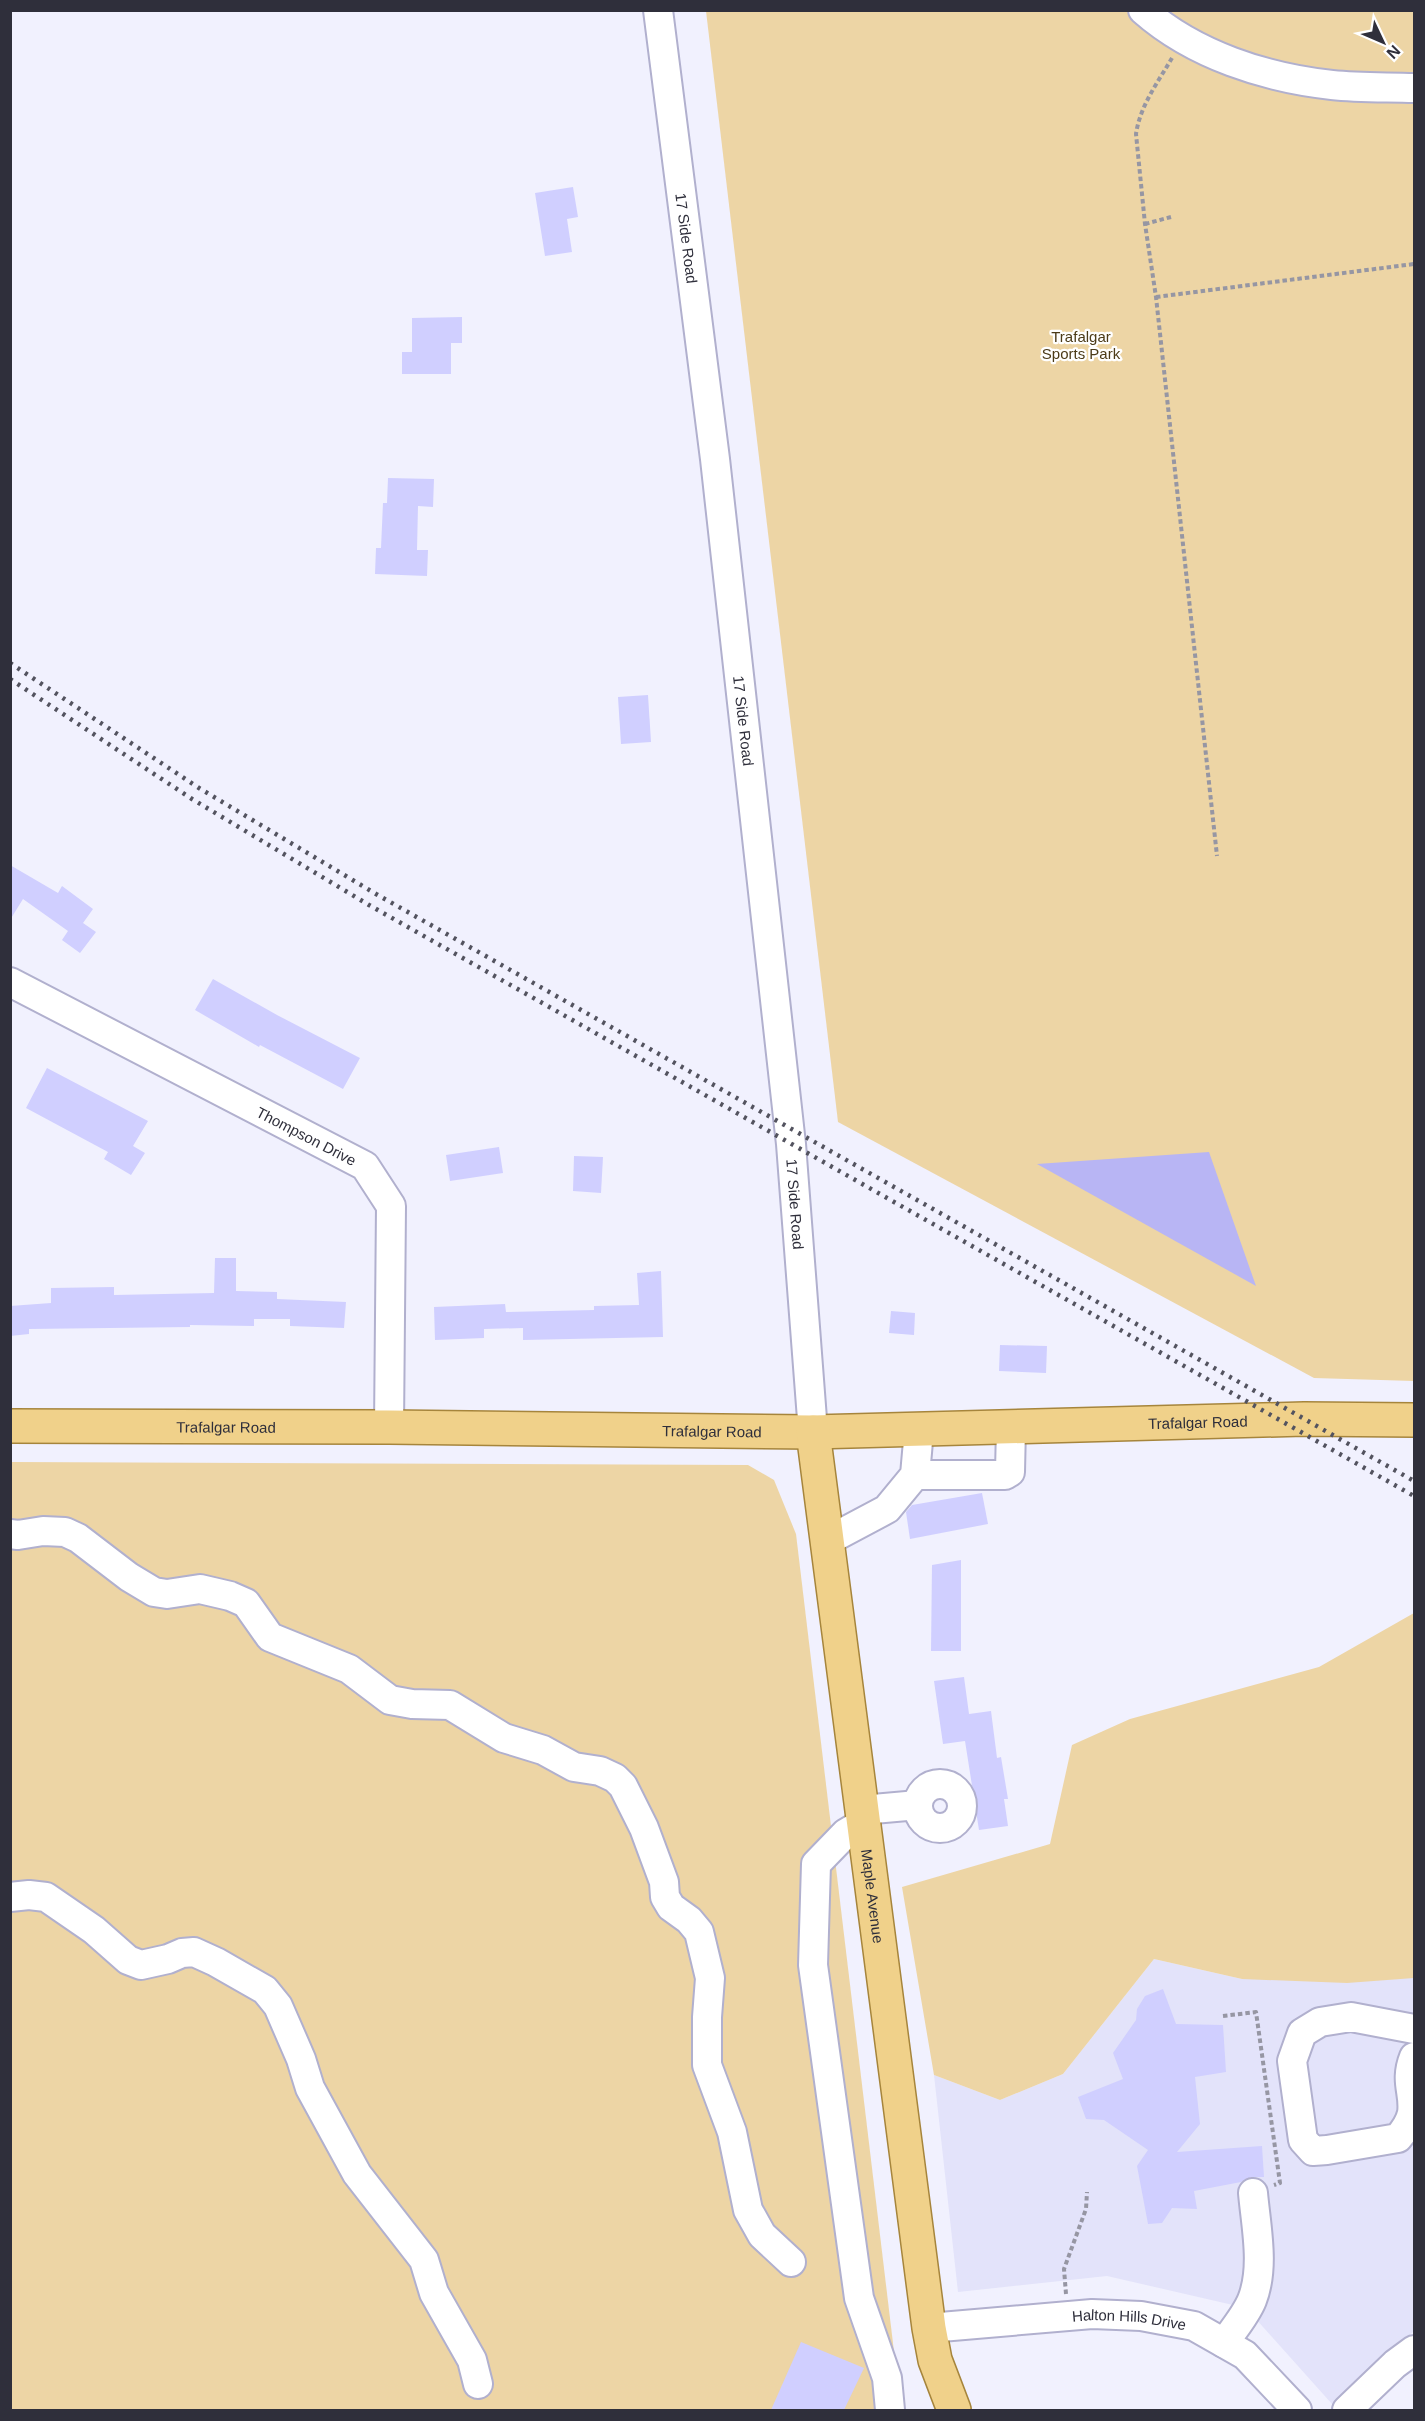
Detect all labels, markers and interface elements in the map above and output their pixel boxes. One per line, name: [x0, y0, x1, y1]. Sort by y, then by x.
north arrow: [1353, 12, 1413, 72]
text: N: [1383, 42, 1404, 62]
street label: 17 Side Road: [673, 192, 701, 284]
park label: Trafalgar Sports Park: [1042, 328, 1121, 362]
street label: 17 Side Road: [731, 675, 758, 767]
street label: Thompson Drive: [254, 1103, 359, 1169]
street label: 17 Side Road: [784, 1158, 808, 1250]
street label: Trafalgar Road: [1148, 1412, 1248, 1432]
street label: Trafalgar Road: [176, 1418, 276, 1435]
street label: Trafalgar Road: [662, 1422, 762, 1440]
street label: Maple Avenue: [859, 1848, 888, 1944]
street label: Halton Hills Drive: [1071, 2305, 1188, 2333]

